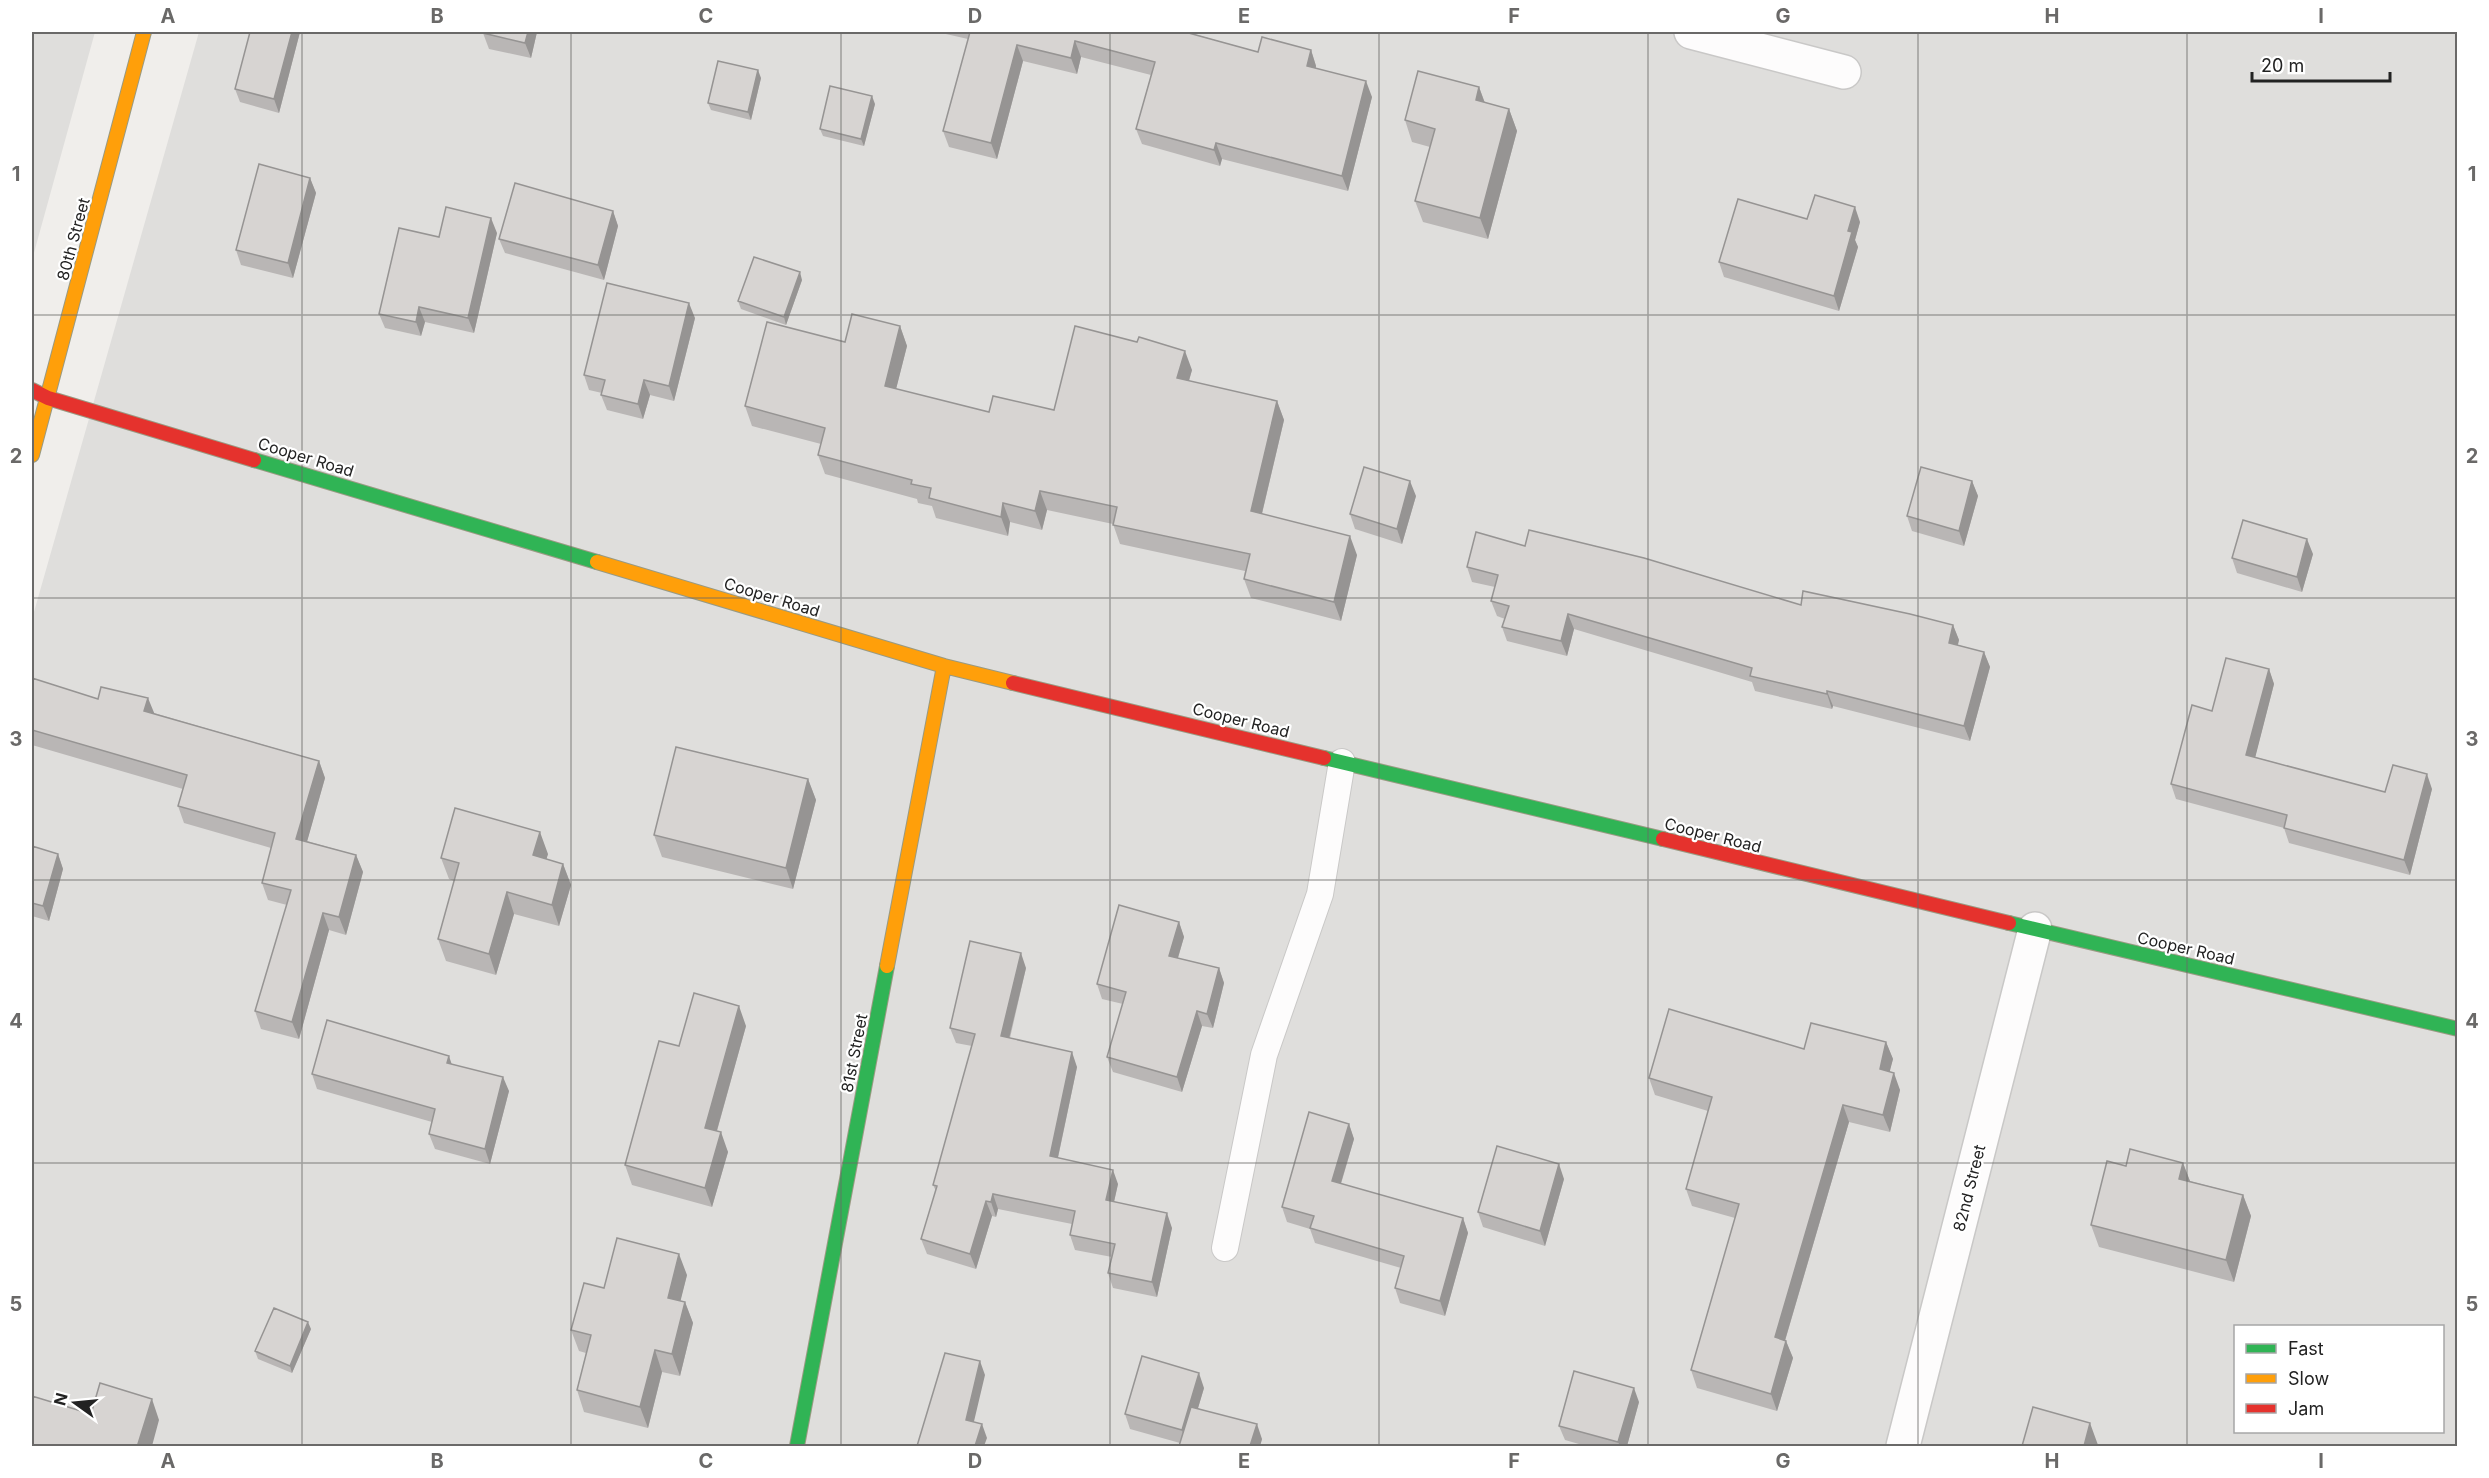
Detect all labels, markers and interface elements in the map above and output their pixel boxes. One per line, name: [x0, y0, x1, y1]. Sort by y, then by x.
text: A: [161, 4, 176, 28]
text: B: [430, 4, 444, 28]
text: C: [699, 4, 713, 28]
text: D: [968, 4, 982, 28]
text: E: [1238, 4, 1250, 28]
text: F: [1508, 4, 1520, 28]
text: G: [1775, 4, 1791, 28]
text: H: [2045, 4, 2059, 28]
text: I: [2318, 4, 2324, 28]
scale bar: [2252, 45, 2390, 83]
text: 20 m: [2261, 55, 2304, 76]
text: 1: [12, 162, 20, 186]
text: 1: [2468, 162, 2476, 186]
street label: 80th Street: [52, 196, 94, 282]
street label: Cooper Road: [256, 433, 356, 481]
text: 2: [10, 444, 22, 468]
text: 2: [2466, 444, 2478, 468]
street label: Cooper Road: [722, 573, 822, 621]
street label: Cooper Road: [1190, 698, 1292, 742]
text: 3: [10, 727, 22, 751]
text: 3: [2466, 727, 2478, 751]
street label: Cooper Road: [1662, 813, 1764, 857]
street label: Cooper Road: [2135, 927, 2237, 969]
text: 4: [9, 1009, 23, 1033]
text: 4: [2465, 1009, 2479, 1033]
street label: 81st Street: [837, 1012, 871, 1094]
street label: 82nd Street: [1949, 1143, 1989, 1233]
text: 5: [10, 1292, 22, 1316]
text: 5: [2466, 1292, 2478, 1316]
legend: [2234, 1325, 2444, 1433]
text: Fast: [2288, 1338, 2324, 1359]
text: Slow: [2288, 1368, 2329, 1389]
north arrow: [45, 1373, 105, 1433]
text: N: [49, 1391, 72, 1408]
text: Jam: [2288, 1398, 2324, 1419]
text: A: [161, 1449, 176, 1473]
text: B: [430, 1449, 444, 1473]
text: C: [699, 1449, 713, 1473]
text: D: [968, 1449, 982, 1473]
text: E: [1238, 1449, 1250, 1473]
text: F: [1508, 1449, 1520, 1473]
text: G: [1775, 1449, 1791, 1473]
text: H: [2045, 1449, 2059, 1473]
text: I: [2318, 1449, 2324, 1473]

